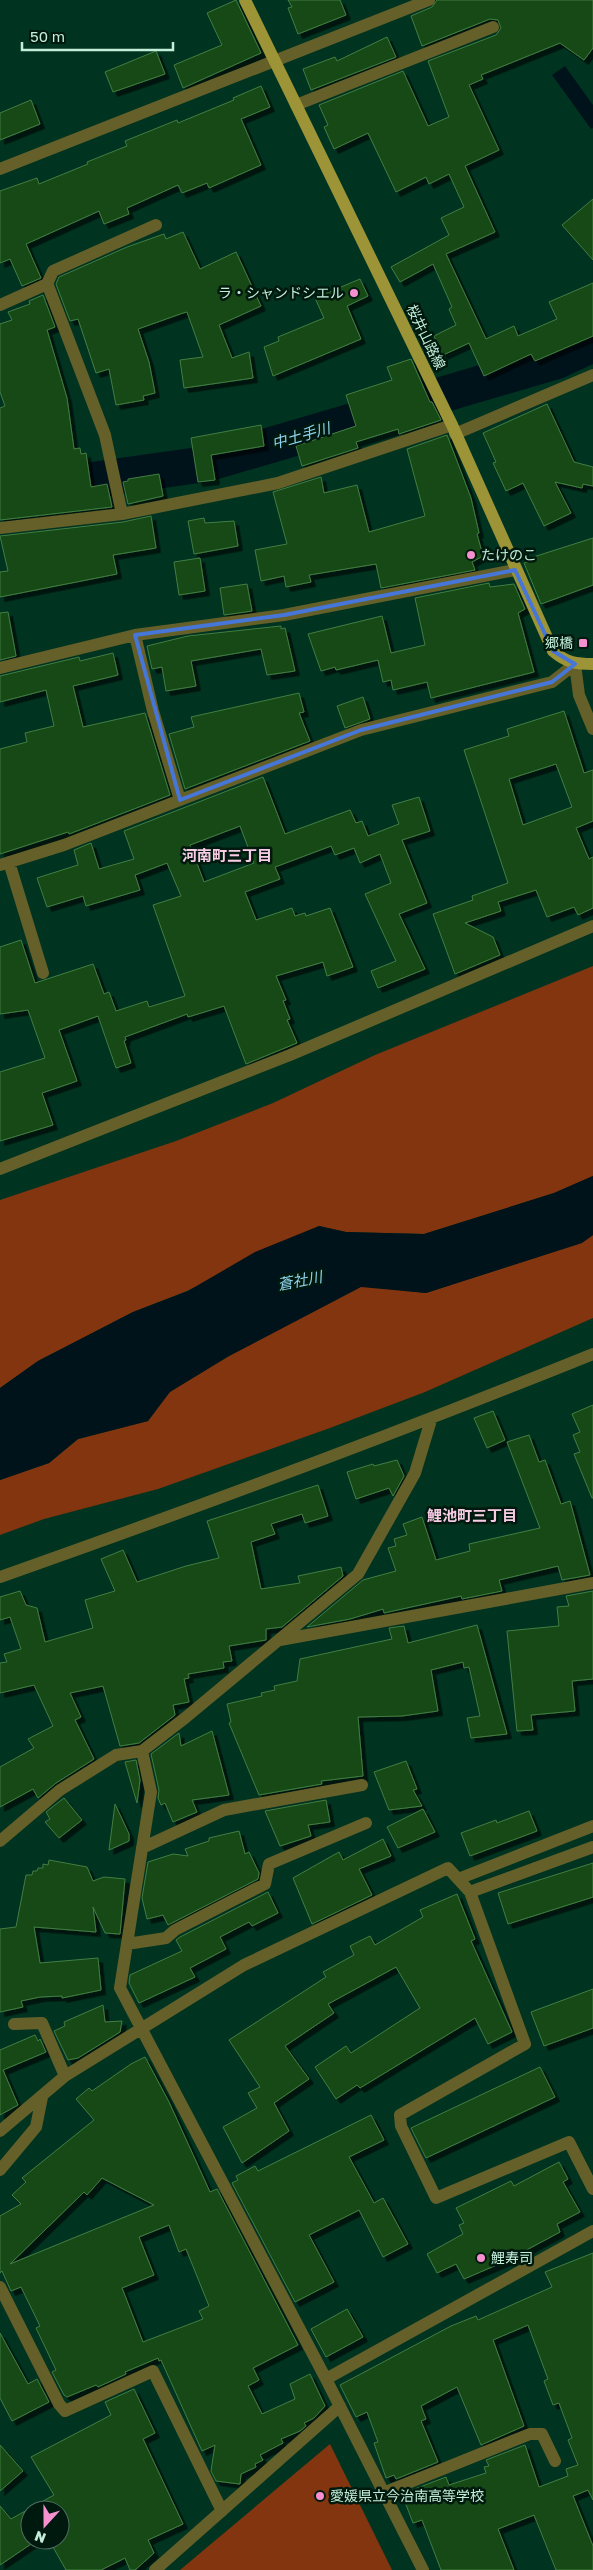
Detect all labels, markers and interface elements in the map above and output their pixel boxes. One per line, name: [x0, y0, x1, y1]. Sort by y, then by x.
scale bar: [22, 20, 174, 52]
text: 50 m: [30, 27, 65, 45]
place label: ラ・シャンドシエル: [218, 284, 344, 301]
marker: ラ・シャンドシエル: [348, 287, 360, 299]
street label: 桜井山路線: [403, 302, 449, 372]
water label: 中土手川: [269, 418, 334, 452]
place label: たけのこ: [481, 546, 537, 563]
marker: たけのこ: [465, 549, 477, 561]
place label: 郷橋: [545, 634, 573, 651]
marker: 郷橋: [577, 637, 589, 649]
district label: 河南町三丁目: [182, 846, 272, 864]
water label: 蒼社川: [276, 1267, 326, 1293]
district label: 鯉池町三丁目: [427, 1506, 517, 1524]
place label: 鯉寿司: [491, 2249, 533, 2266]
marker: 鯉寿司: [475, 2252, 487, 2264]
place label: 愛媛県立今治南高等学校: [330, 2487, 484, 2504]
marker: 愛媛県立今治南高等学校: [314, 2490, 326, 2502]
north arrow: [20, 2500, 70, 2550]
text: N: [32, 2528, 48, 2547]

